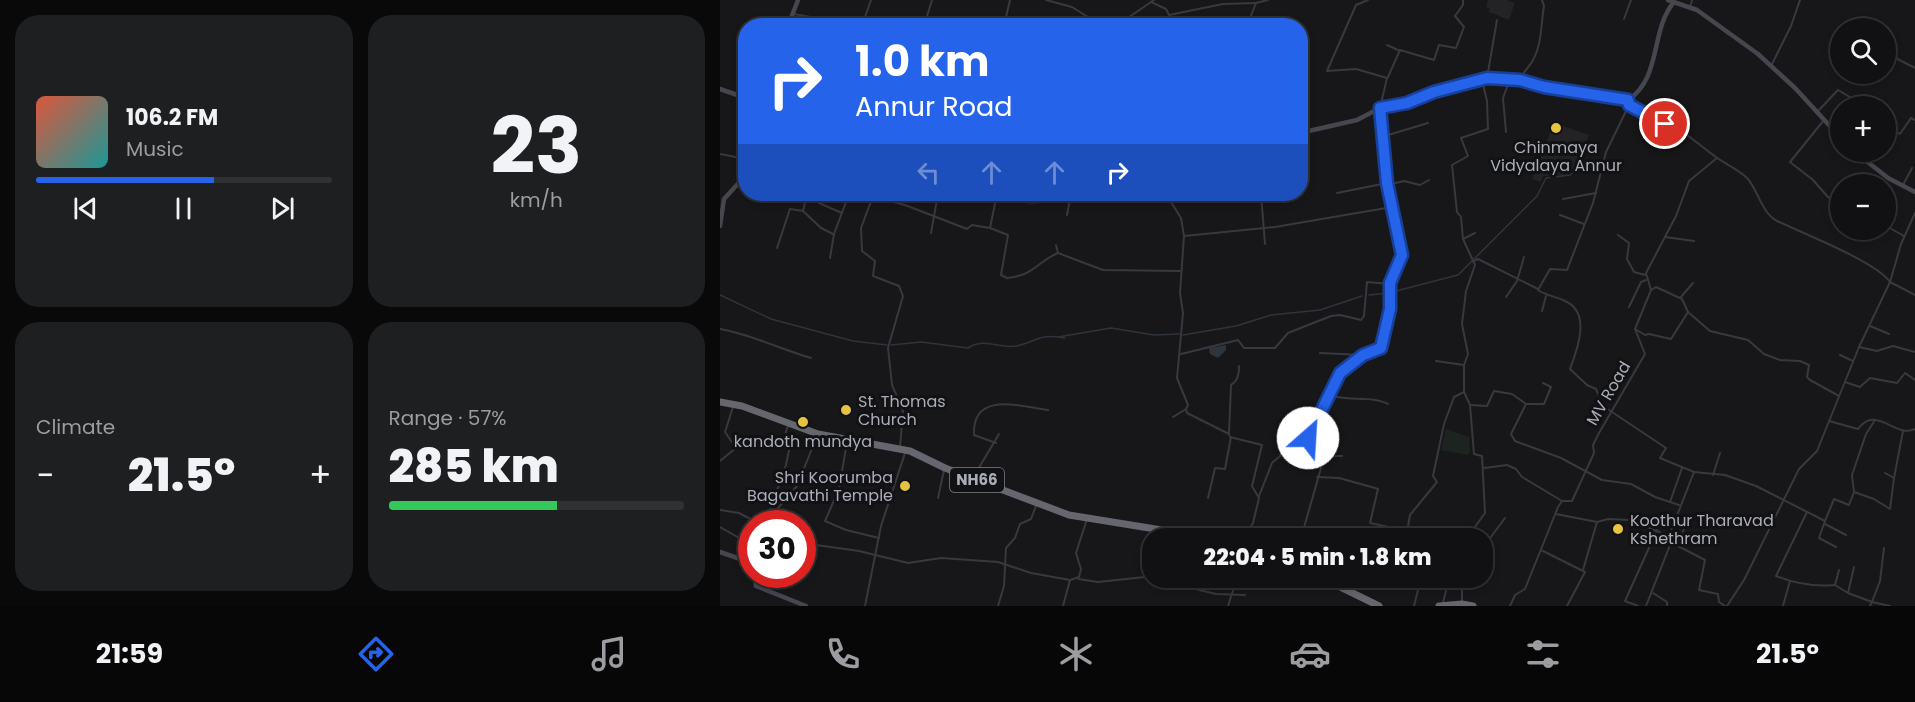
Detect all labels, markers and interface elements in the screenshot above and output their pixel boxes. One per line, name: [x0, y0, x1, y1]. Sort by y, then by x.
map controls: [1830, 18, 1896, 240]
button: search: [1830, 18, 1896, 84]
text: 1.0 km: [855, 32, 989, 91]
icon: right: [756, 42, 834, 120]
text: Annur Road: [855, 88, 1013, 125]
text: 23: [490, 91, 582, 200]
button: +: [1830, 96, 1896, 162]
pin: [1639, 98, 1690, 149]
text: 106.2 FM: [126, 102, 218, 133]
icon: arrive: [1648, 107, 1681, 140]
marker: Chinmaya Vidyalaya Annur: [1549, 121, 1563, 135]
text: Music: [126, 135, 184, 163]
place label: Chinmaya Vidyalaya Annur: [1490, 136, 1622, 177]
icon: left: [912, 156, 945, 189]
icon: ahead: [975, 156, 1008, 189]
icon: ahead: [1038, 156, 1071, 189]
icon: right: [1101, 156, 1134, 189]
button: −: [1830, 174, 1896, 240]
text: km/h: [510, 186, 563, 214]
icon: previous: [69, 192, 102, 225]
icon: pause: [167, 192, 200, 225]
icon: next: [266, 192, 299, 225]
street label: MV Road: [1581, 357, 1636, 430]
place label: St. Thomas Church: [858, 390, 946, 431]
marker: St. Thomas Church: [839, 403, 853, 417]
text: Range · 57%: [389, 404, 506, 432]
position arrow: [1276, 406, 1340, 470]
text: Climate: [36, 413, 115, 441]
marker: kandoth mundya: [796, 415, 810, 429]
place label: kandoth mundya: [734, 430, 872, 453]
text: 285 km: [389, 435, 559, 498]
text: 21.5°: [128, 444, 235, 507]
text: −: [36, 452, 54, 499]
text: +: [309, 452, 332, 499]
place label: Shri Koorumba Bagavathi Temple: [747, 466, 893, 507]
road number: NH66: [950, 468, 1004, 492]
marker: Shri Koorumba Bagavathi Temple: [898, 479, 912, 493]
place label: Koothur Tharavad Kshethram: [1630, 509, 1774, 550]
speed limit sign: 30: [738, 510, 816, 588]
marker: Koothur Tharavad Kshethram: [1611, 522, 1625, 536]
text: 22:04 · 5 min · 1.8 km: [1204, 542, 1431, 573]
icon: directions: [355, 633, 397, 675]
icon: music: [588, 633, 630, 675]
icon: phone: [822, 633, 864, 675]
icon: climate: [1055, 633, 1097, 675]
icon: car: [1289, 633, 1331, 675]
icon: filters: [1522, 633, 1564, 675]
text: 21:59: [96, 635, 163, 672]
text: 21.5°: [1756, 635, 1819, 672]

